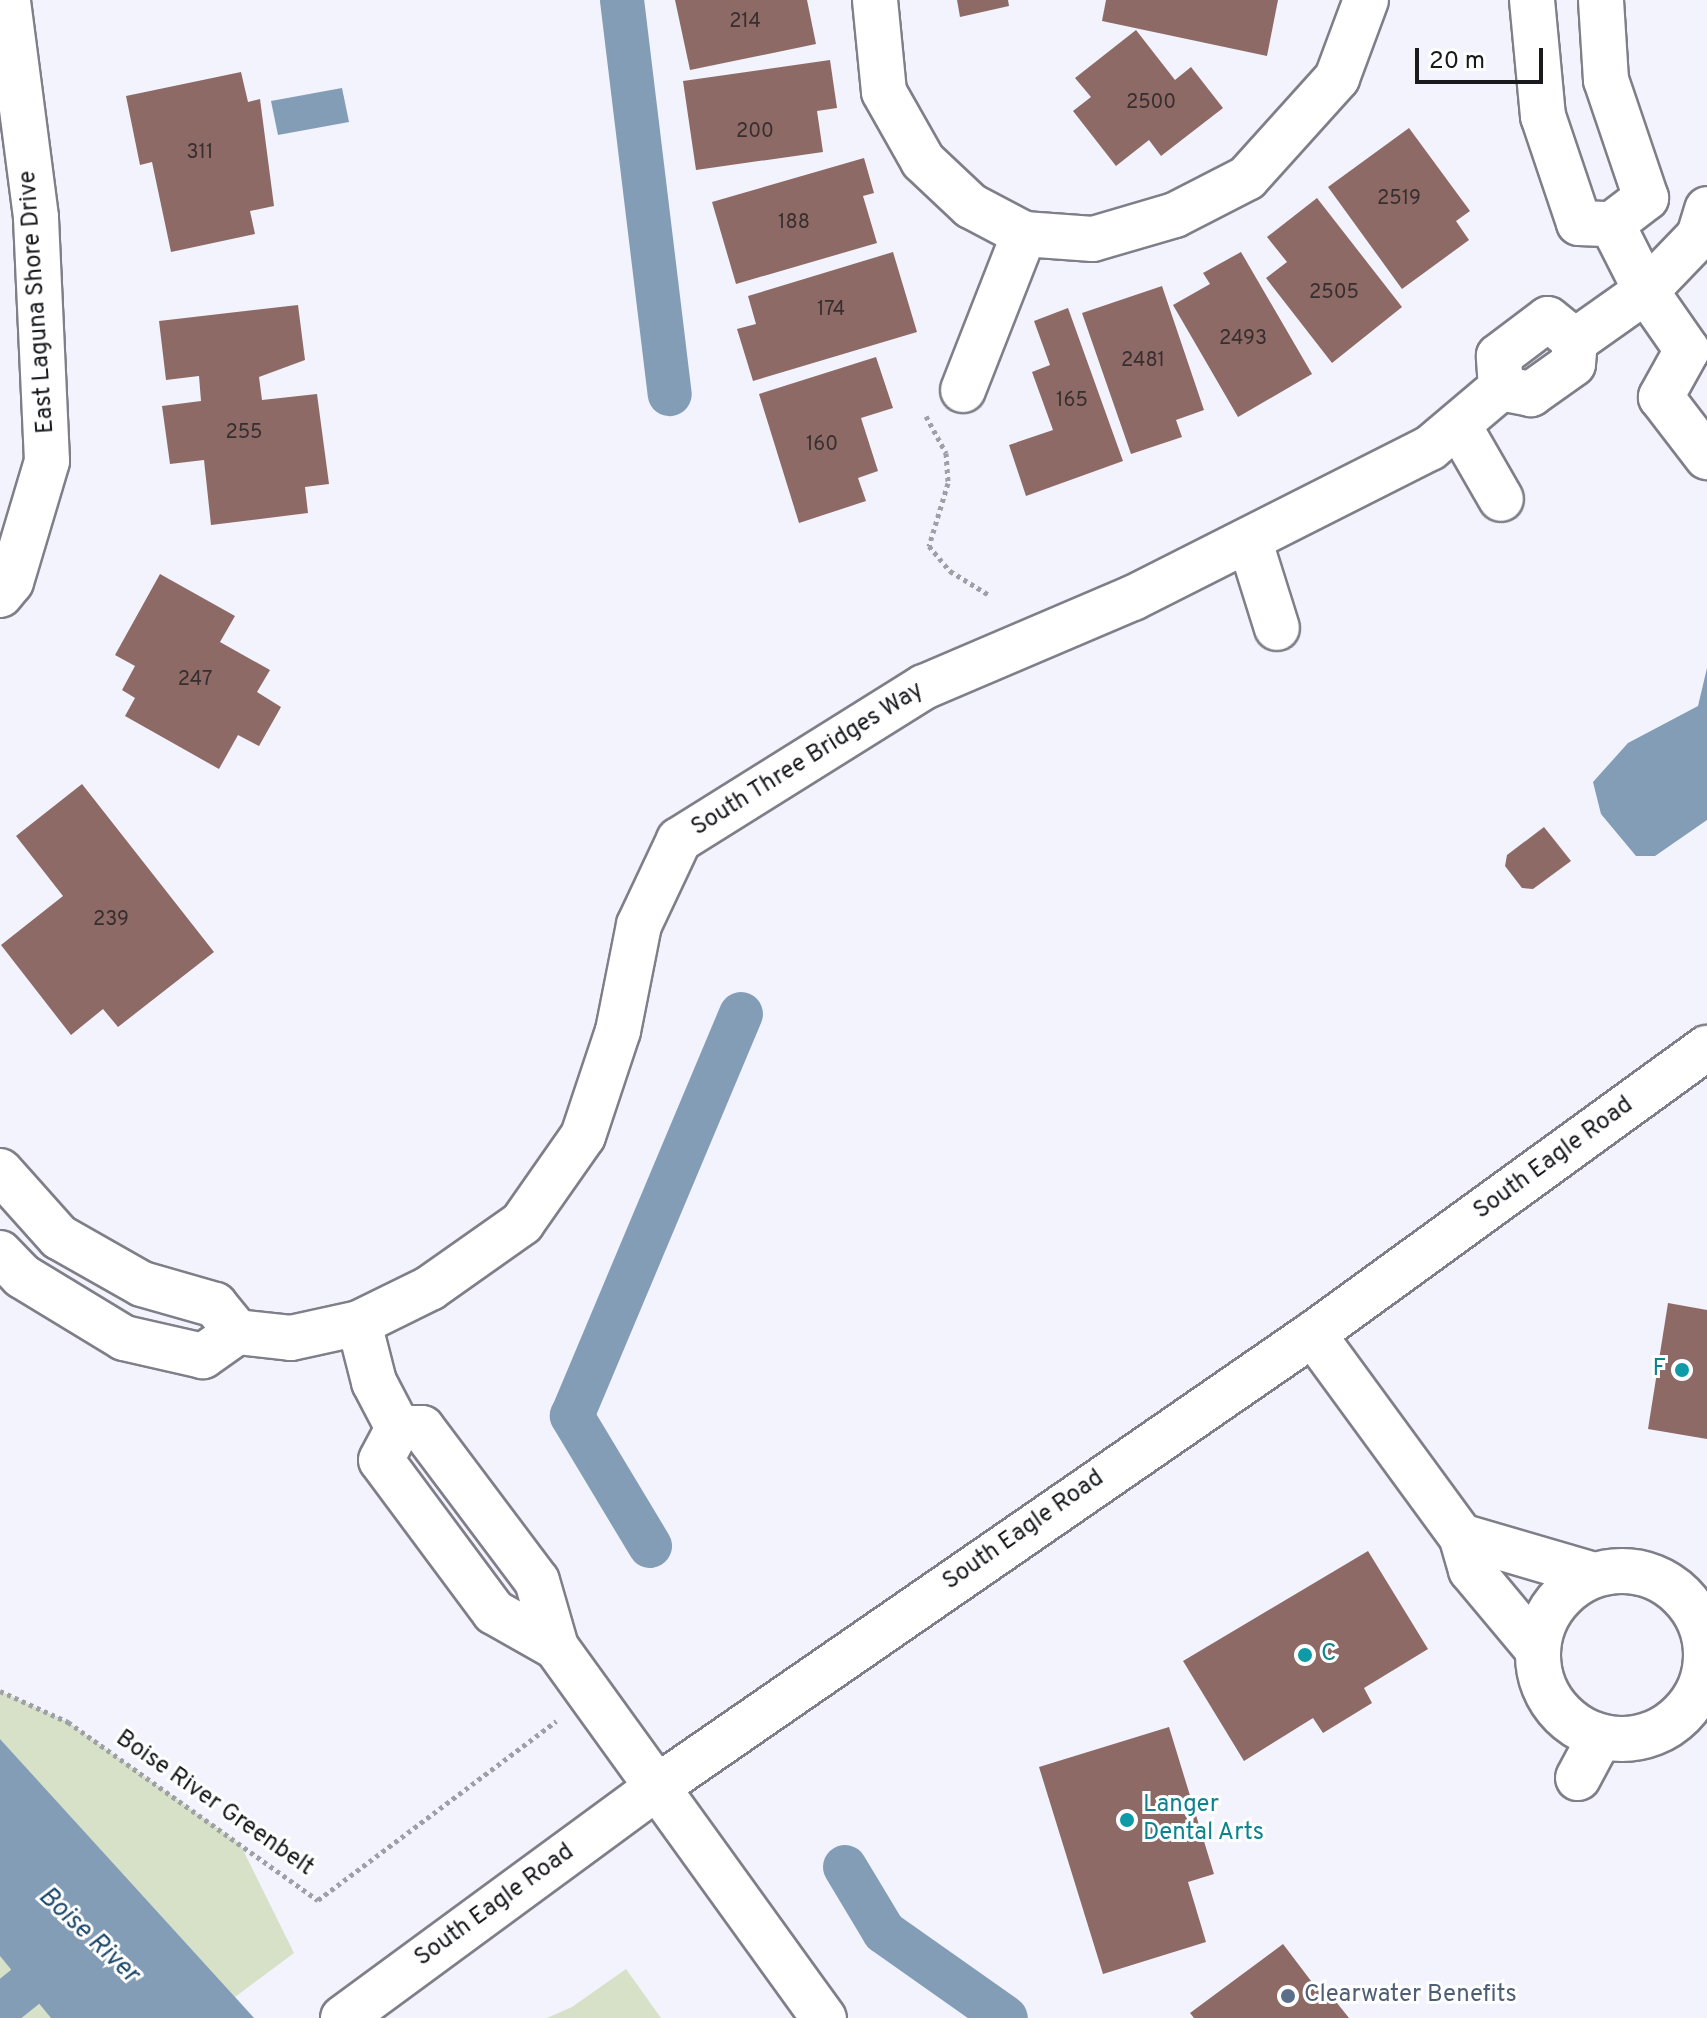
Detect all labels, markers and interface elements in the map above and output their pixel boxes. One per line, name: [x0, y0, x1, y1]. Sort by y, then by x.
house number: 214: [729, 10, 761, 34]
scale bar: [1419, 32, 1547, 82]
text: 20 m: [1429, 47, 1485, 77]
house number: 2500: [1126, 91, 1176, 115]
house number: 200: [736, 120, 774, 144]
house number: 311: [187, 141, 213, 165]
street label: East Laguna Shore Drive: [14, 169, 62, 435]
house number: 2519: [1377, 187, 1421, 211]
house number: 188: [778, 211, 810, 235]
house number: 2505: [1309, 281, 1359, 305]
house number: 174: [817, 298, 845, 322]
house number: 2493: [1219, 327, 1267, 351]
house number: 2481: [1121, 349, 1165, 373]
house number: 165: [1056, 389, 1088, 413]
house number: 255: [225, 421, 263, 445]
house number: 160: [806, 433, 838, 457]
house number: 247: [178, 668, 212, 692]
street label: South Three Bridges Way: [686, 676, 930, 844]
house number: 239: [93, 908, 129, 932]
street label: South Eagle Road: [1469, 1092, 1639, 1226]
place label: F: [1653, 1356, 1666, 1384]
marker: F: [1673, 1361, 1691, 1379]
street label: South Eagle Road: [938, 1465, 1110, 1597]
place label: C: [1321, 1641, 1337, 1669]
marker: C: [1296, 1646, 1314, 1664]
street label: Boise River Greenbelt: [110, 1725, 318, 1883]
place label: Langer Dental Arts: [1143, 1792, 1265, 1848]
marker: Langer Dental Arts: [1118, 1811, 1136, 1829]
street label: South Eagle Road: [410, 1839, 580, 1973]
water label: Boise River: [31, 1881, 145, 1991]
place label: Clearwater Benefits: [1304, 1982, 1517, 2010]
marker: Clearwater Benefits: [1279, 1987, 1297, 2005]

